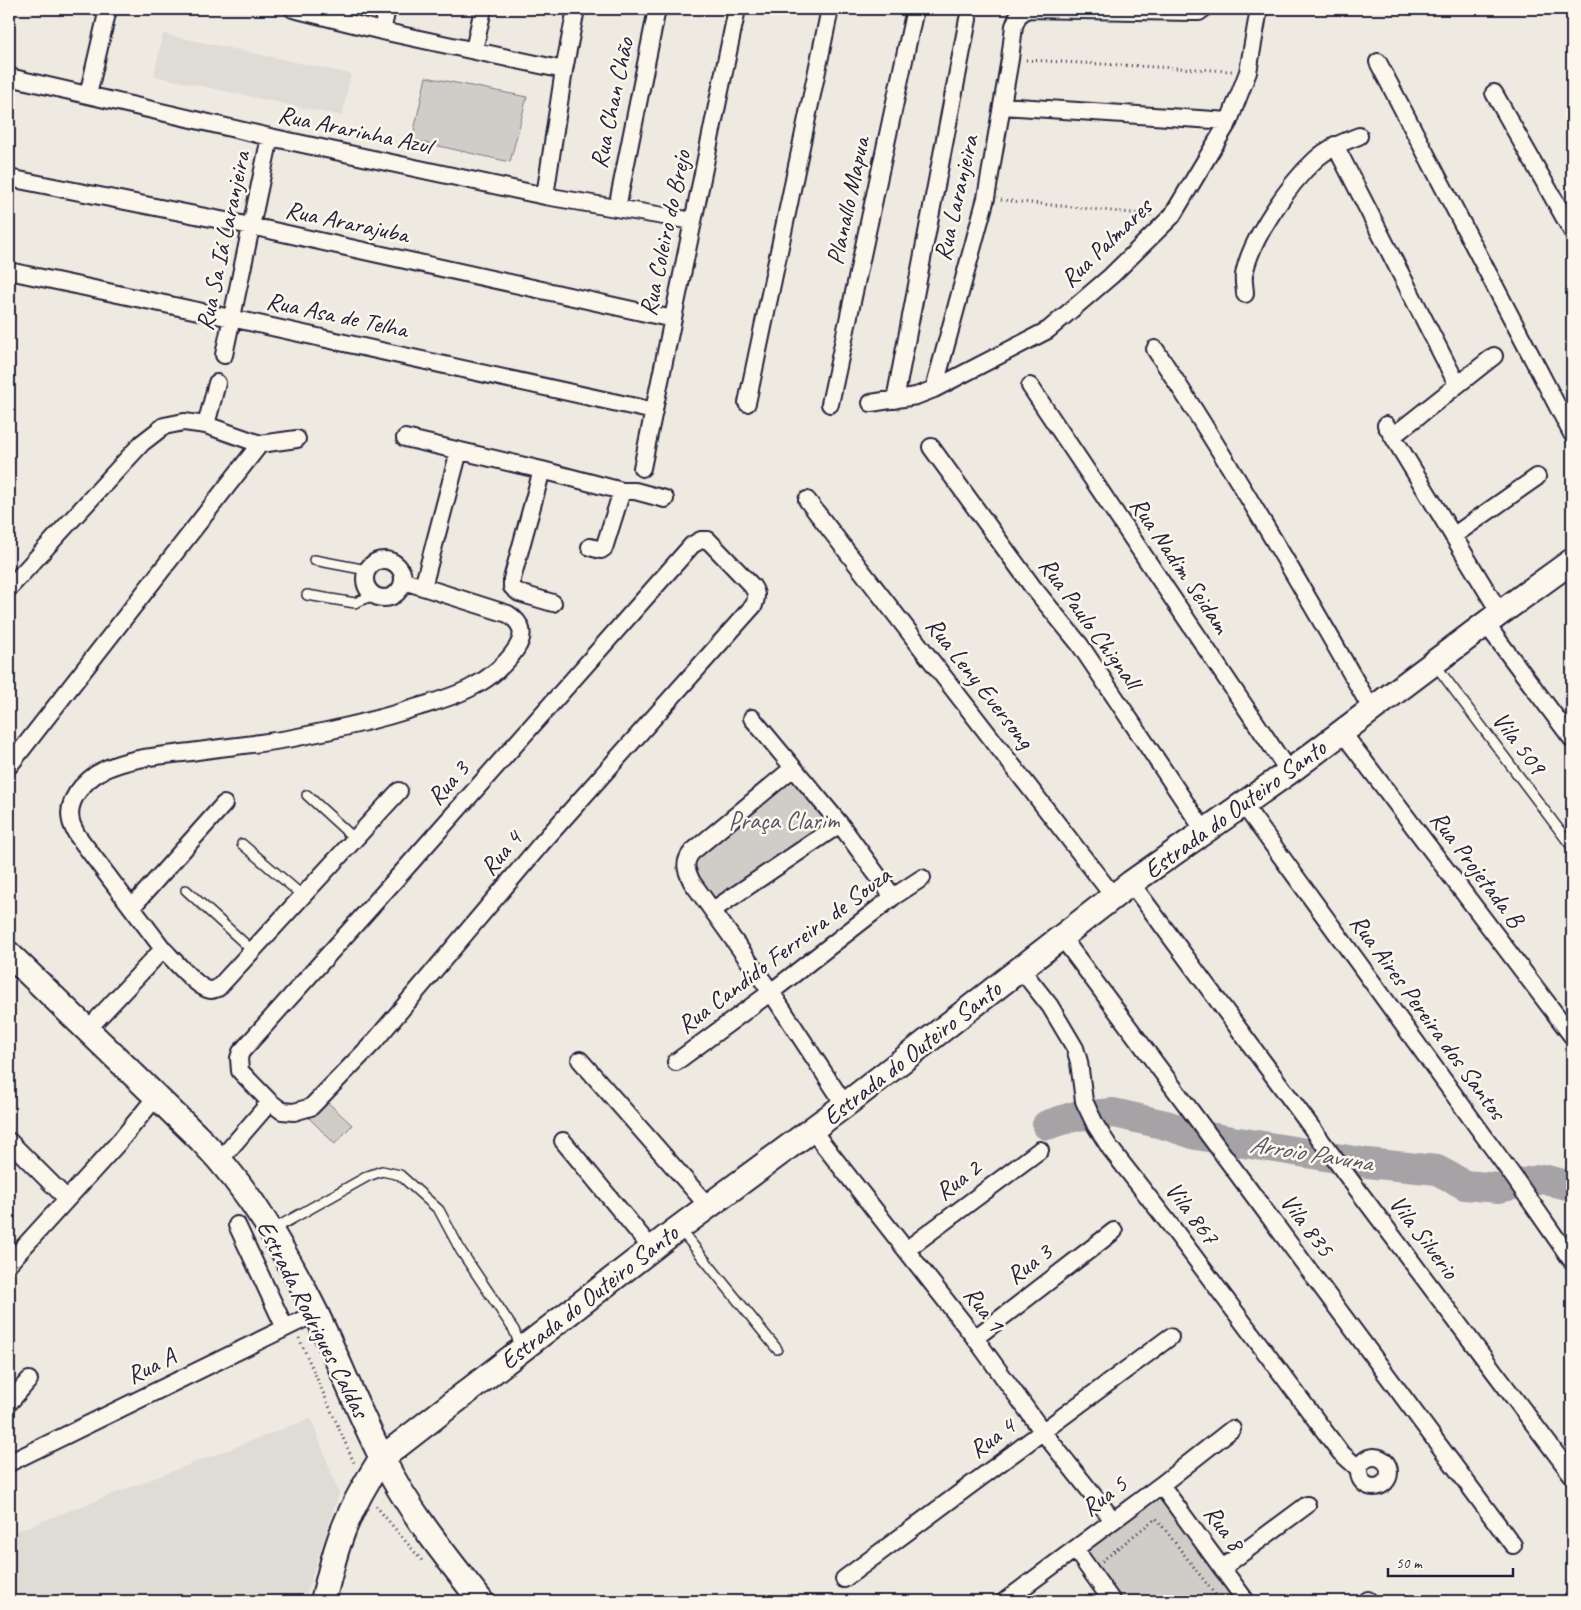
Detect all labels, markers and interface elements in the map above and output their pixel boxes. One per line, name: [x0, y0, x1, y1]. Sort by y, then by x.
street label: Rua Chan Chão: [583, 34, 642, 171]
street label: Rua Ararinha Azul: [275, 98, 439, 163]
street label: Rua Laranjeira: [926, 130, 986, 264]
street label: Planallo Mapua: [819, 132, 878, 268]
street label: Rua Coleiro do Brejo: [632, 146, 698, 319]
street label: Rua Sa Iá Laranjeira: [188, 147, 258, 333]
street label: Rua Palmares: [1054, 190, 1160, 294]
street label: Rua Ararajuba: [283, 193, 414, 251]
street label: Rua Asa de Telha: [264, 284, 413, 346]
street label: Rua Nadim Seidam: [1123, 491, 1238, 641]
street label: Rua Paulo Chignall: [1032, 551, 1151, 699]
street label: Rua Leny Eversong: [919, 611, 1042, 756]
street label: Vila 509: [1485, 705, 1554, 782]
street label: Estrada do Outeiro Santo: [1138, 731, 1333, 886]
street label: Rua 3: [420, 753, 477, 812]
street label: Rua Projetada B: [1423, 804, 1532, 935]
park label: Praça Clarim: [728, 805, 841, 837]
street label: Rua 4: [473, 822, 531, 882]
street label: Rua Candido Ferreira de Souza: [671, 858, 899, 1041]
street label: Rua Aires Pereira dos Santos: [1343, 908, 1515, 1128]
street label: Estrada do Outeiro Santo: [816, 973, 1009, 1133]
water label: Arroio Pavuna: [1247, 1127, 1378, 1179]
street label: Rua 2: [929, 1151, 989, 1208]
street label: Vila 867: [1158, 1175, 1227, 1252]
street label: Vila 835: [1273, 1187, 1342, 1264]
street label: Vila Silverio: [1382, 1189, 1467, 1286]
street label: Estrada Rodrigues Caldas: [249, 1215, 378, 1425]
street label: Estrada do Outeiro Santo: [493, 1217, 686, 1377]
street label: Rua 3: [1000, 1235, 1060, 1292]
street label: Rua 1: [956, 1280, 1013, 1340]
street label: Rua A: [121, 1340, 182, 1391]
street label: Rua 4: [963, 1409, 1024, 1465]
street label: Rua 5: [1075, 1467, 1135, 1524]
street label: Rua 8: [1197, 1499, 1253, 1560]
scale bar: [1388, 1545, 1514, 1577]
text: 50 m: [1396, 1554, 1423, 1573]

